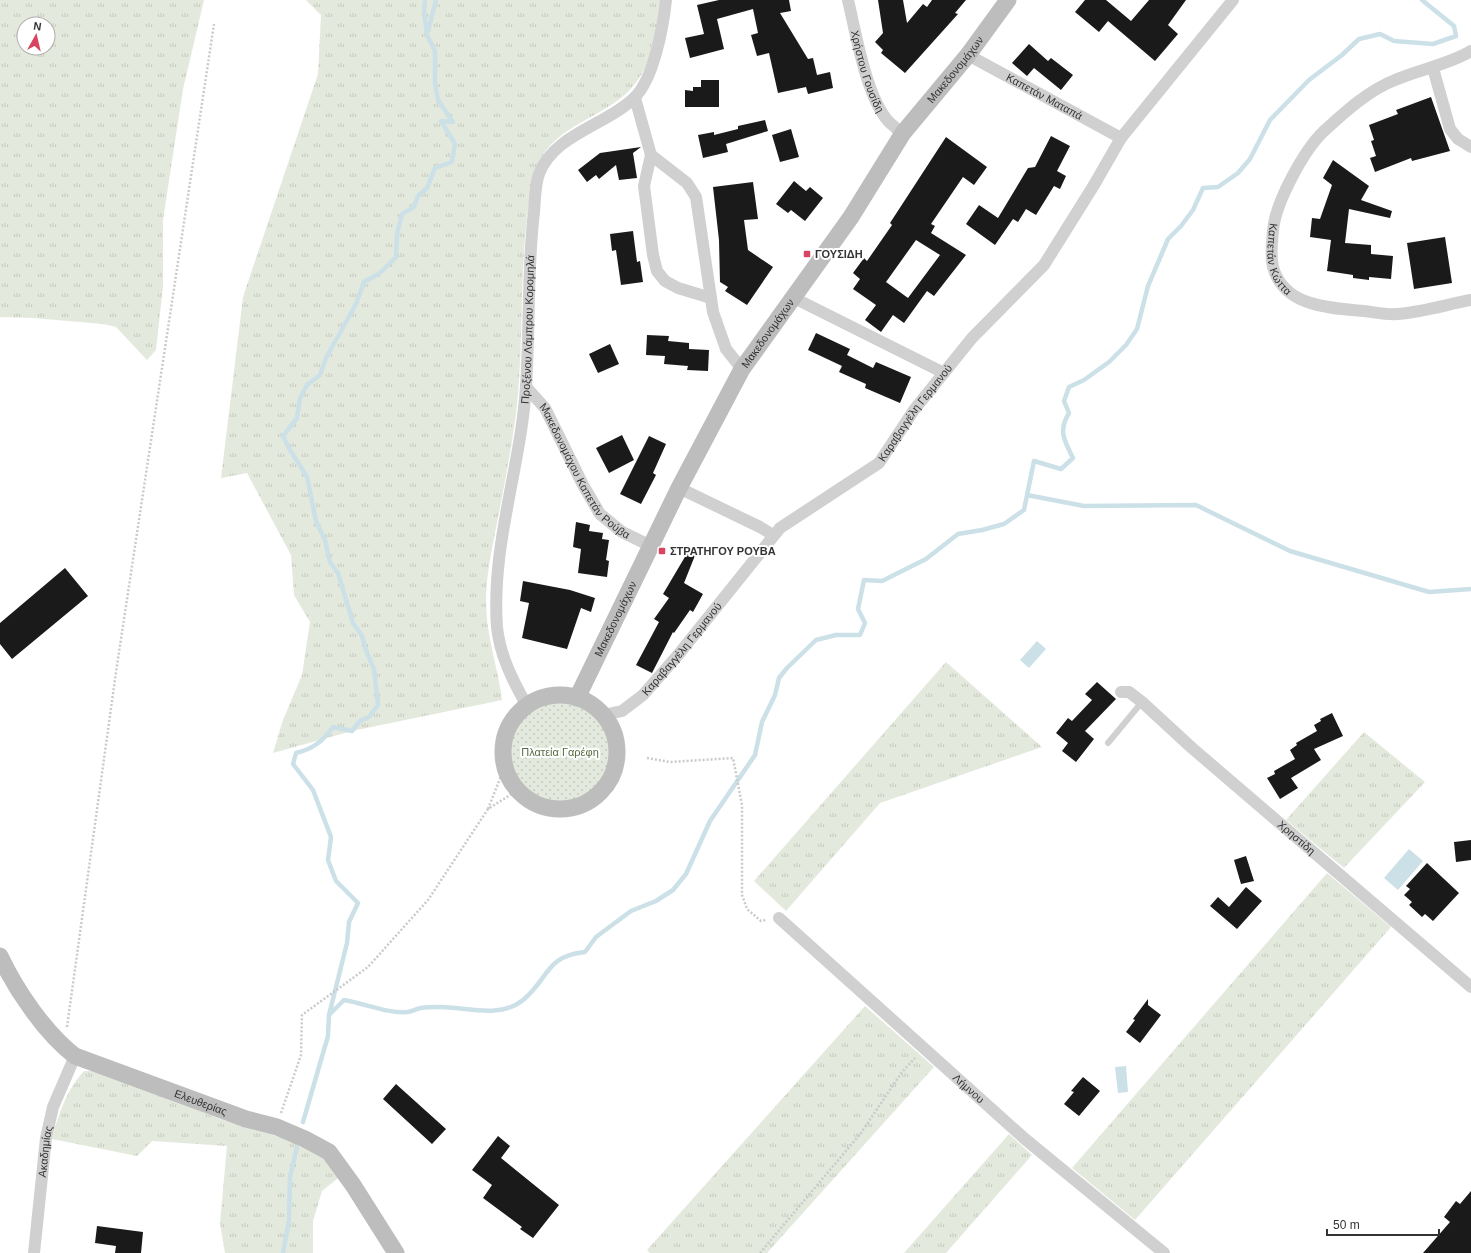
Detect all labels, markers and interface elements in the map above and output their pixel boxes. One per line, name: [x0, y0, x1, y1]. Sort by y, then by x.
north arrow: [16, 16, 56, 56]
text: N: [33, 20, 42, 33]
street label: Χρήστου Γουσίδη: [849, 29, 887, 115]
street label: Μακεδονομάχων: [925, 34, 986, 105]
street label: Καπετάν Ματαπά: [1004, 71, 1085, 122]
street label: Καπετάν Κώττα: [1265, 222, 1294, 298]
place label: ΓΟΥΣΙΔΗ: [815, 248, 863, 260]
marker: ΓΟΥΣΙΔΗ: [802, 249, 812, 259]
street label: Προξένου Λάμπρου Κορομηλά: [519, 254, 536, 405]
street label: Μακεδονομάχων: [739, 296, 797, 370]
street label: Καραβαγγέλη Γερμανού: [876, 362, 954, 464]
street label: Μακεδονομάχου Καπετάν Ρούβα: [537, 401, 632, 541]
place label: ΣΤΡΑΤΗΓΟΥ ΡΟΥΒΑ: [670, 545, 776, 557]
marker: ΣΤΡΑΤΗΓΟΥ ΡΟΥΒΑ: [657, 546, 667, 556]
street label: Μακεδονομάχων: [592, 579, 639, 658]
street label: Καραβαγγέλη Γερμανού: [640, 600, 724, 698]
park label: Πλατεία Γαρέφη: [521, 746, 599, 758]
street label: Χρηστίδη: [1275, 818, 1318, 857]
street label: Λήμνου: [951, 1071, 987, 1105]
street label: Ελευθερίας: [173, 1087, 229, 1117]
street label: Ακαδημίας: [36, 1125, 55, 1178]
scale bar: [1327, 1211, 1439, 1237]
text: 50 m: [1333, 1218, 1360, 1232]

